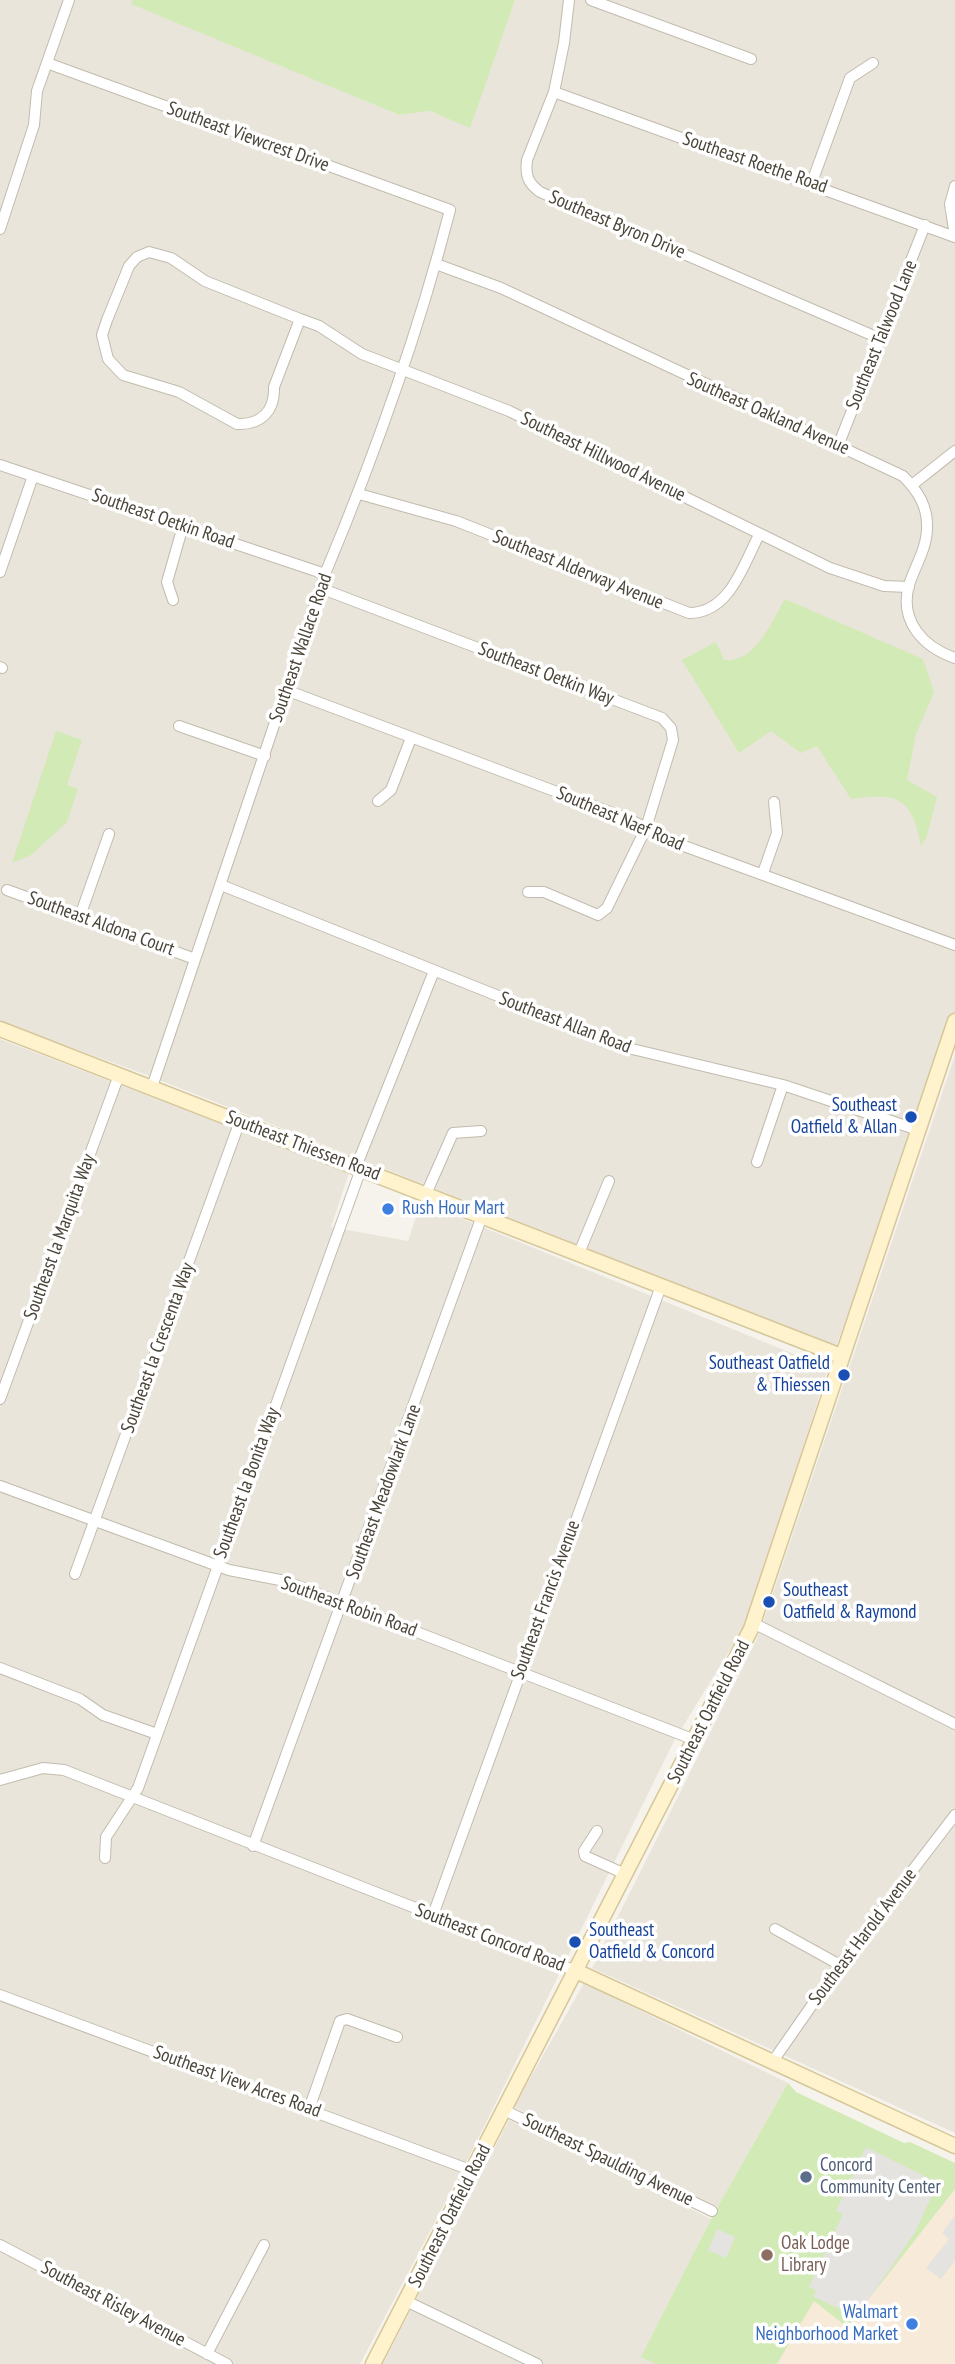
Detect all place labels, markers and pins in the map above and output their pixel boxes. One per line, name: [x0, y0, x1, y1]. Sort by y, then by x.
place label: Southeast Oatfield & Allan: [791, 1095, 897, 1139]
marker: Southeast Oatfield & Allan: [903, 1109, 919, 1125]
place label: Rush Hour Mart: [402, 1198, 505, 1220]
marker: Rush Hour Mart: [380, 1201, 396, 1217]
place label: Southeast Oatfield & Thiessen: [709, 1353, 830, 1397]
marker: Southeast Oatfield & Thiessen: [836, 1367, 852, 1383]
place label: Southeast Oatfield & Raymond: [783, 1580, 917, 1624]
marker: Southeast Oatfield & Raymond: [761, 1594, 777, 1610]
place label: Southeast Oatfield & Concord: [589, 1920, 714, 1964]
marker: Southeast Oatfield & Concord: [567, 1934, 583, 1950]
place label: Concord Community Center: [820, 2155, 941, 2199]
marker: Concord Community Center: [798, 2169, 814, 2185]
place label: Oak Lodge Library: [781, 2233, 850, 2277]
marker: Oak Lodge Library: [759, 2247, 775, 2263]
place label: Walmart Neighborhood Market: [755, 2302, 898, 2346]
marker: Walmart Neighborhood Market: [904, 2316, 920, 2332]

